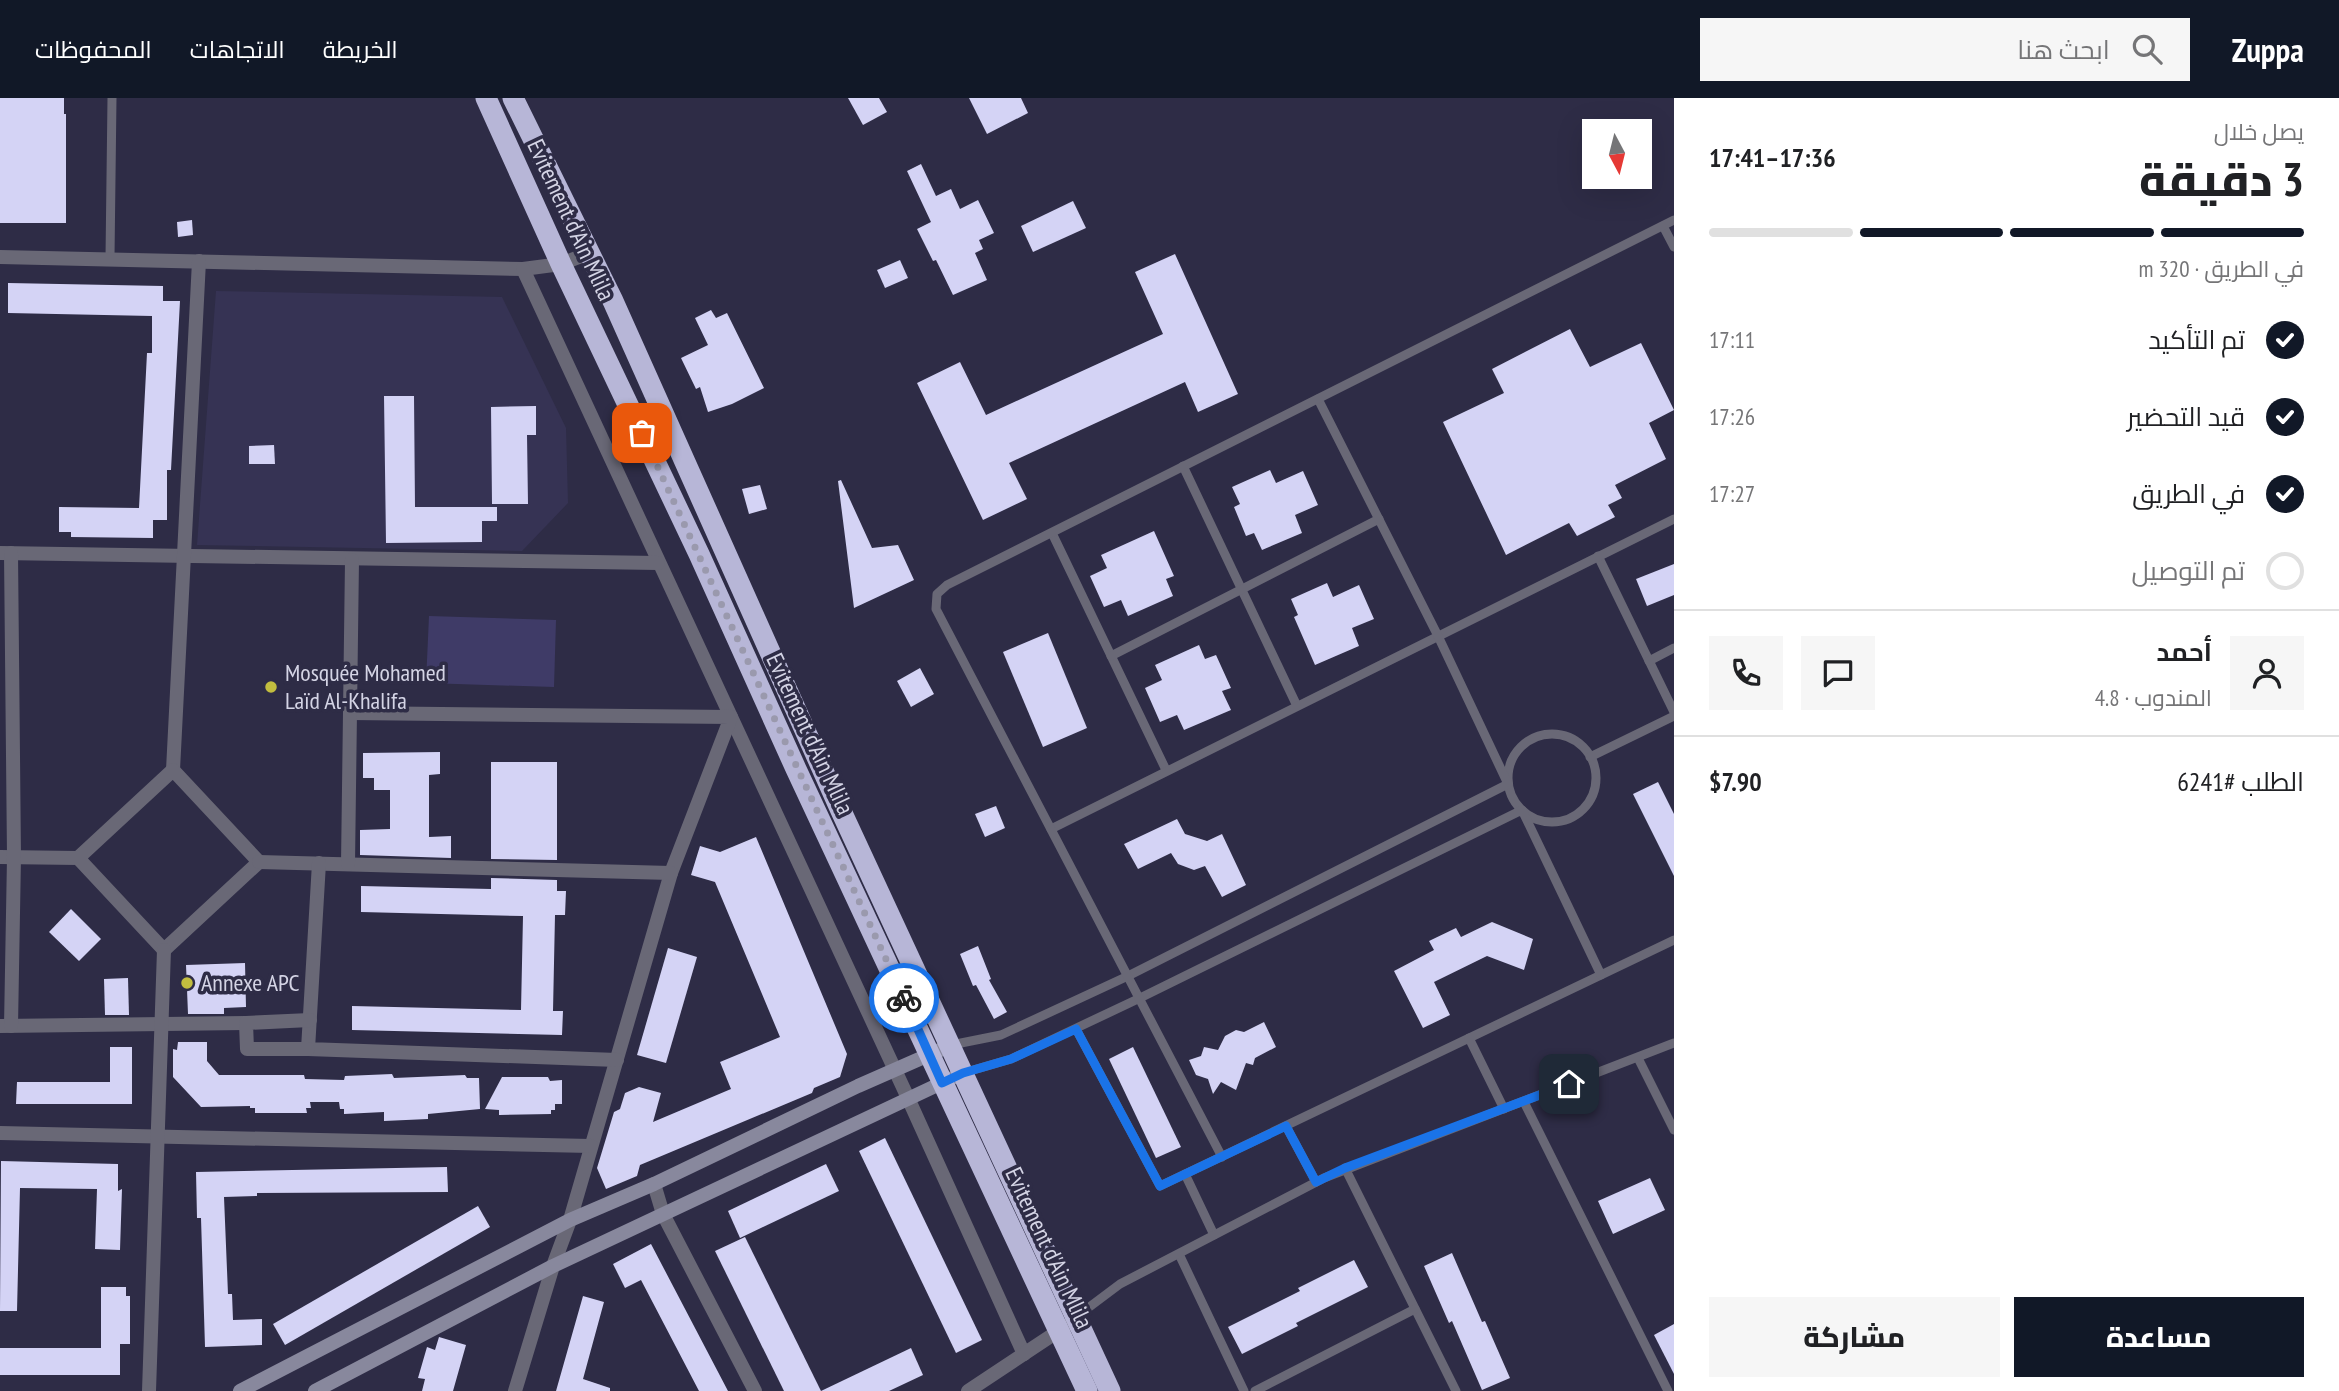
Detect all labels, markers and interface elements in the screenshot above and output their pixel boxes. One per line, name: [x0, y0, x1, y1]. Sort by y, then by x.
search box: [1700, 18, 2190, 81]
text: Zuppa: [2232, 28, 2304, 71]
icon: search: [2128, 30, 2166, 68]
text: ابحث هنا: [2017, 33, 2110, 66]
text: المحفوظات: [35, 34, 152, 65]
text: الاتجاهات: [190, 34, 285, 65]
text: الخريطة: [323, 34, 398, 65]
text: يصل خلال: [2214, 117, 2304, 146]
north arrow: [1582, 119, 1652, 189]
map controls: [1582, 119, 1652, 189]
street label: Evitement d'Ain Mlila: [520, 134, 622, 306]
text: 17:36–17:41: [1709, 141, 1836, 174]
text: 3 دقيقة: [2139, 149, 2304, 209]
text: في الطريق · 320 m: [2139, 254, 2304, 283]
icon: check: [2266, 321, 2304, 359]
text: تم التأكيد: [2148, 323, 2245, 356]
text: 17:11: [1709, 325, 1755, 354]
icon: check: [2266, 398, 2304, 436]
text: قيد التحضير: [2127, 400, 2245, 433]
text: 17:26: [1709, 402, 1755, 431]
pin: [612, 403, 672, 463]
icon: bag: [623, 414, 661, 452]
icon: check: [2266, 475, 2304, 513]
text: في الطريق: [2132, 477, 2245, 510]
text: 17:27: [1709, 479, 1755, 508]
text: تم التوصيل: [2131, 554, 2245, 587]
text: أحمد: [2156, 635, 2212, 668]
button: phone: [1709, 636, 1783, 710]
button: chat: [1801, 636, 1875, 710]
button: person: [2230, 636, 2304, 710]
street label: Evitement d'Ain Mlila: [759, 648, 861, 820]
place label: Mosquée Mohamed Laïd Al-Khalifa: [285, 657, 446, 716]
marker: Mosquée Mohamed Laïd Al-Khalifa: [263, 679, 279, 695]
text: المندوب · 4.8: [2095, 683, 2212, 712]
text: $7.90: [1709, 765, 1762, 798]
text: الطلب #6241: [2177, 765, 2304, 798]
courier: [869, 963, 939, 1033]
place label: Annexe APC: [201, 967, 300, 998]
marker: Annexe APC: [179, 975, 195, 991]
icon: bike: [885, 979, 923, 1017]
pin: [1539, 1054, 1599, 1114]
icon: home: [1550, 1065, 1588, 1103]
street label: Evitement d'Ain Mlila: [998, 1162, 1100, 1334]
button: مشاركة: [1709, 1297, 2000, 1377]
button: مساعدة: [2014, 1297, 2304, 1377]

